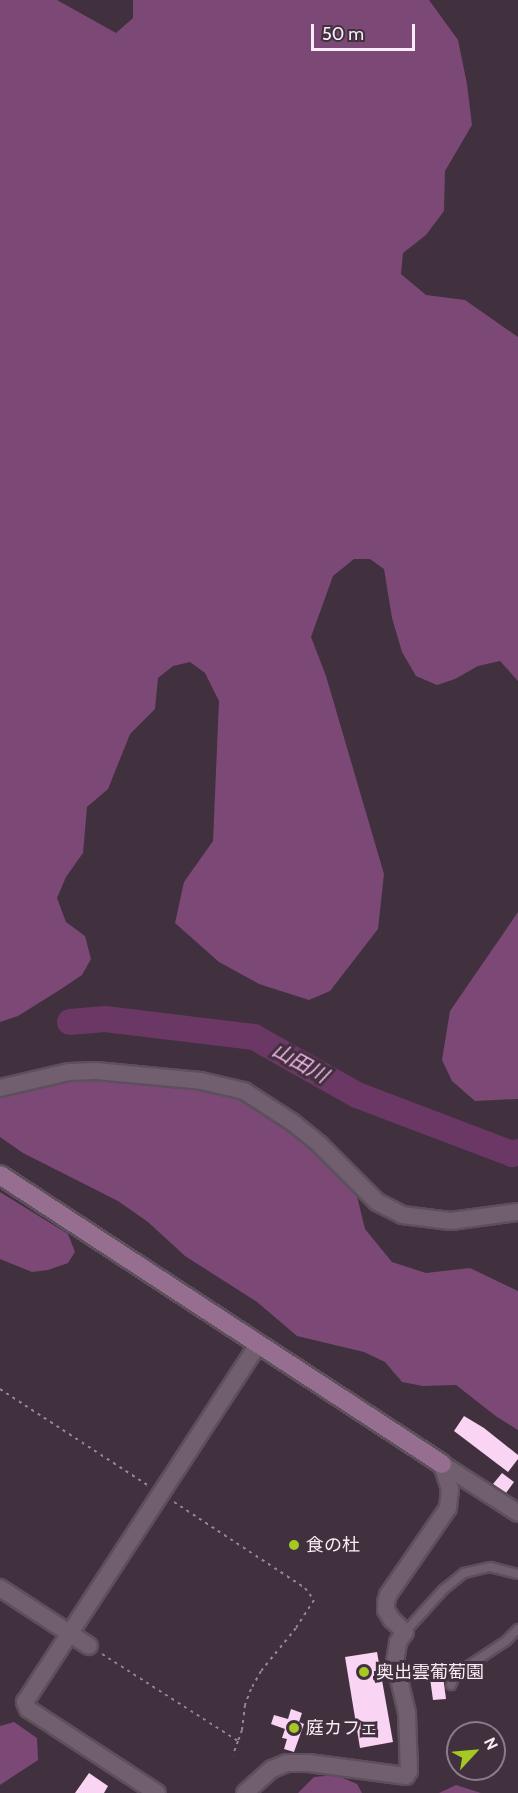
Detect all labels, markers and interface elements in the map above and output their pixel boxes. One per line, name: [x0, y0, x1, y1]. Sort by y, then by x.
scale bar: [314, 12, 418, 50]
text: 50 m: [322, 23, 364, 45]
water label: 山田川: [268, 1038, 332, 1088]
place label: 食の杜: [306, 1534, 360, 1556]
marker: 食の杜: [287, 1538, 301, 1552]
place label: 奥出雲葡萄園: [376, 1661, 484, 1683]
marker: 奥出雲葡萄園: [357, 1665, 371, 1679]
place label: 庭カフェ: [306, 1717, 378, 1739]
marker: 庭カフェ: [287, 1721, 301, 1735]
north arrow: [446, 1721, 506, 1781]
text: N: [480, 1735, 502, 1753]

